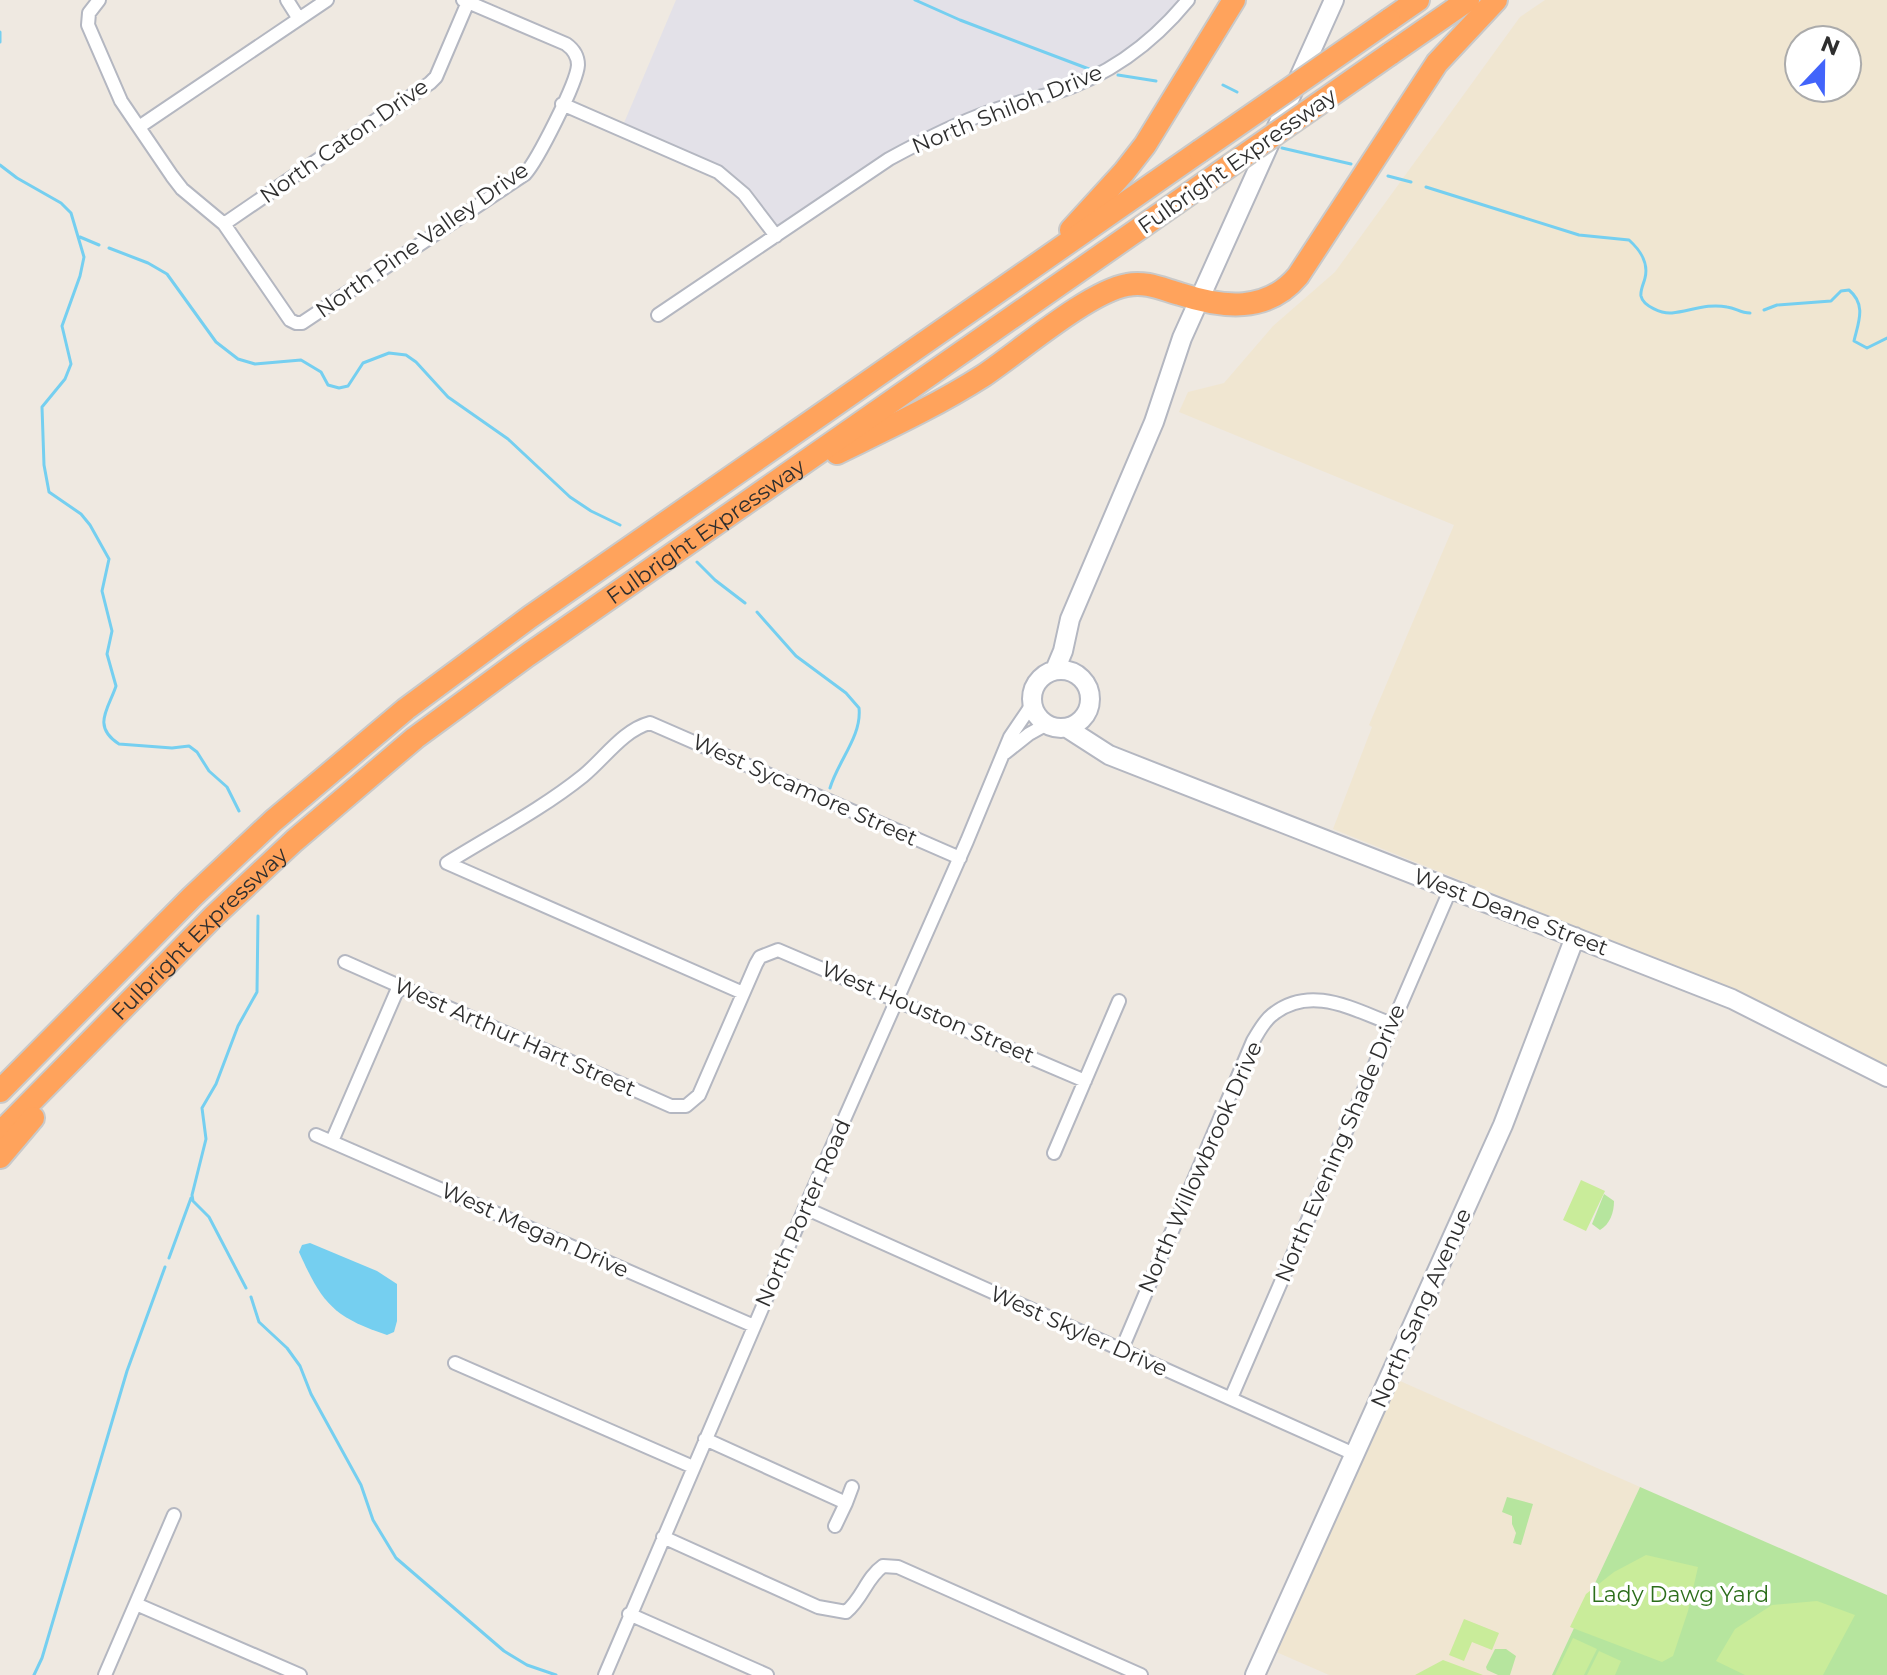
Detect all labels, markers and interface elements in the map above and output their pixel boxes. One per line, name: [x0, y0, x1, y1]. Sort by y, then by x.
north arrow: [1783, 24, 1863, 104]
text: N: [1817, 30, 1844, 62]
street label: North Shiloh Drive: [908, 59, 1106, 159]
street label: North Caton Drive: [255, 73, 433, 209]
street label: Fulbright Expressway: [1133, 82, 1341, 240]
street label: North Pine Valley Drive: [310, 156, 534, 324]
street label: Fulbright Expressway: [601, 453, 810, 610]
street label: West Sycamore Street: [688, 728, 922, 852]
street label: Fulbright Expressway: [106, 841, 293, 1026]
street label: West Deane Street: [1410, 862, 1612, 962]
street label: West Houston Street: [817, 955, 1039, 1069]
street label: West Arthur Hart Street: [390, 972, 640, 1102]
street label: North Evening Shade Drive: [1269, 1000, 1411, 1286]
street label: North Willowbrook Drive: [1132, 1037, 1268, 1297]
street label: North Porter Road: [749, 1115, 857, 1311]
street label: West Megan Drive: [437, 1176, 633, 1284]
street label: North Sang Avenue: [1365, 1204, 1477, 1412]
street label: West Skyler Drive: [986, 1280, 1172, 1382]
park label: Lady Dawg Yard: [1591, 1581, 1769, 1608]

